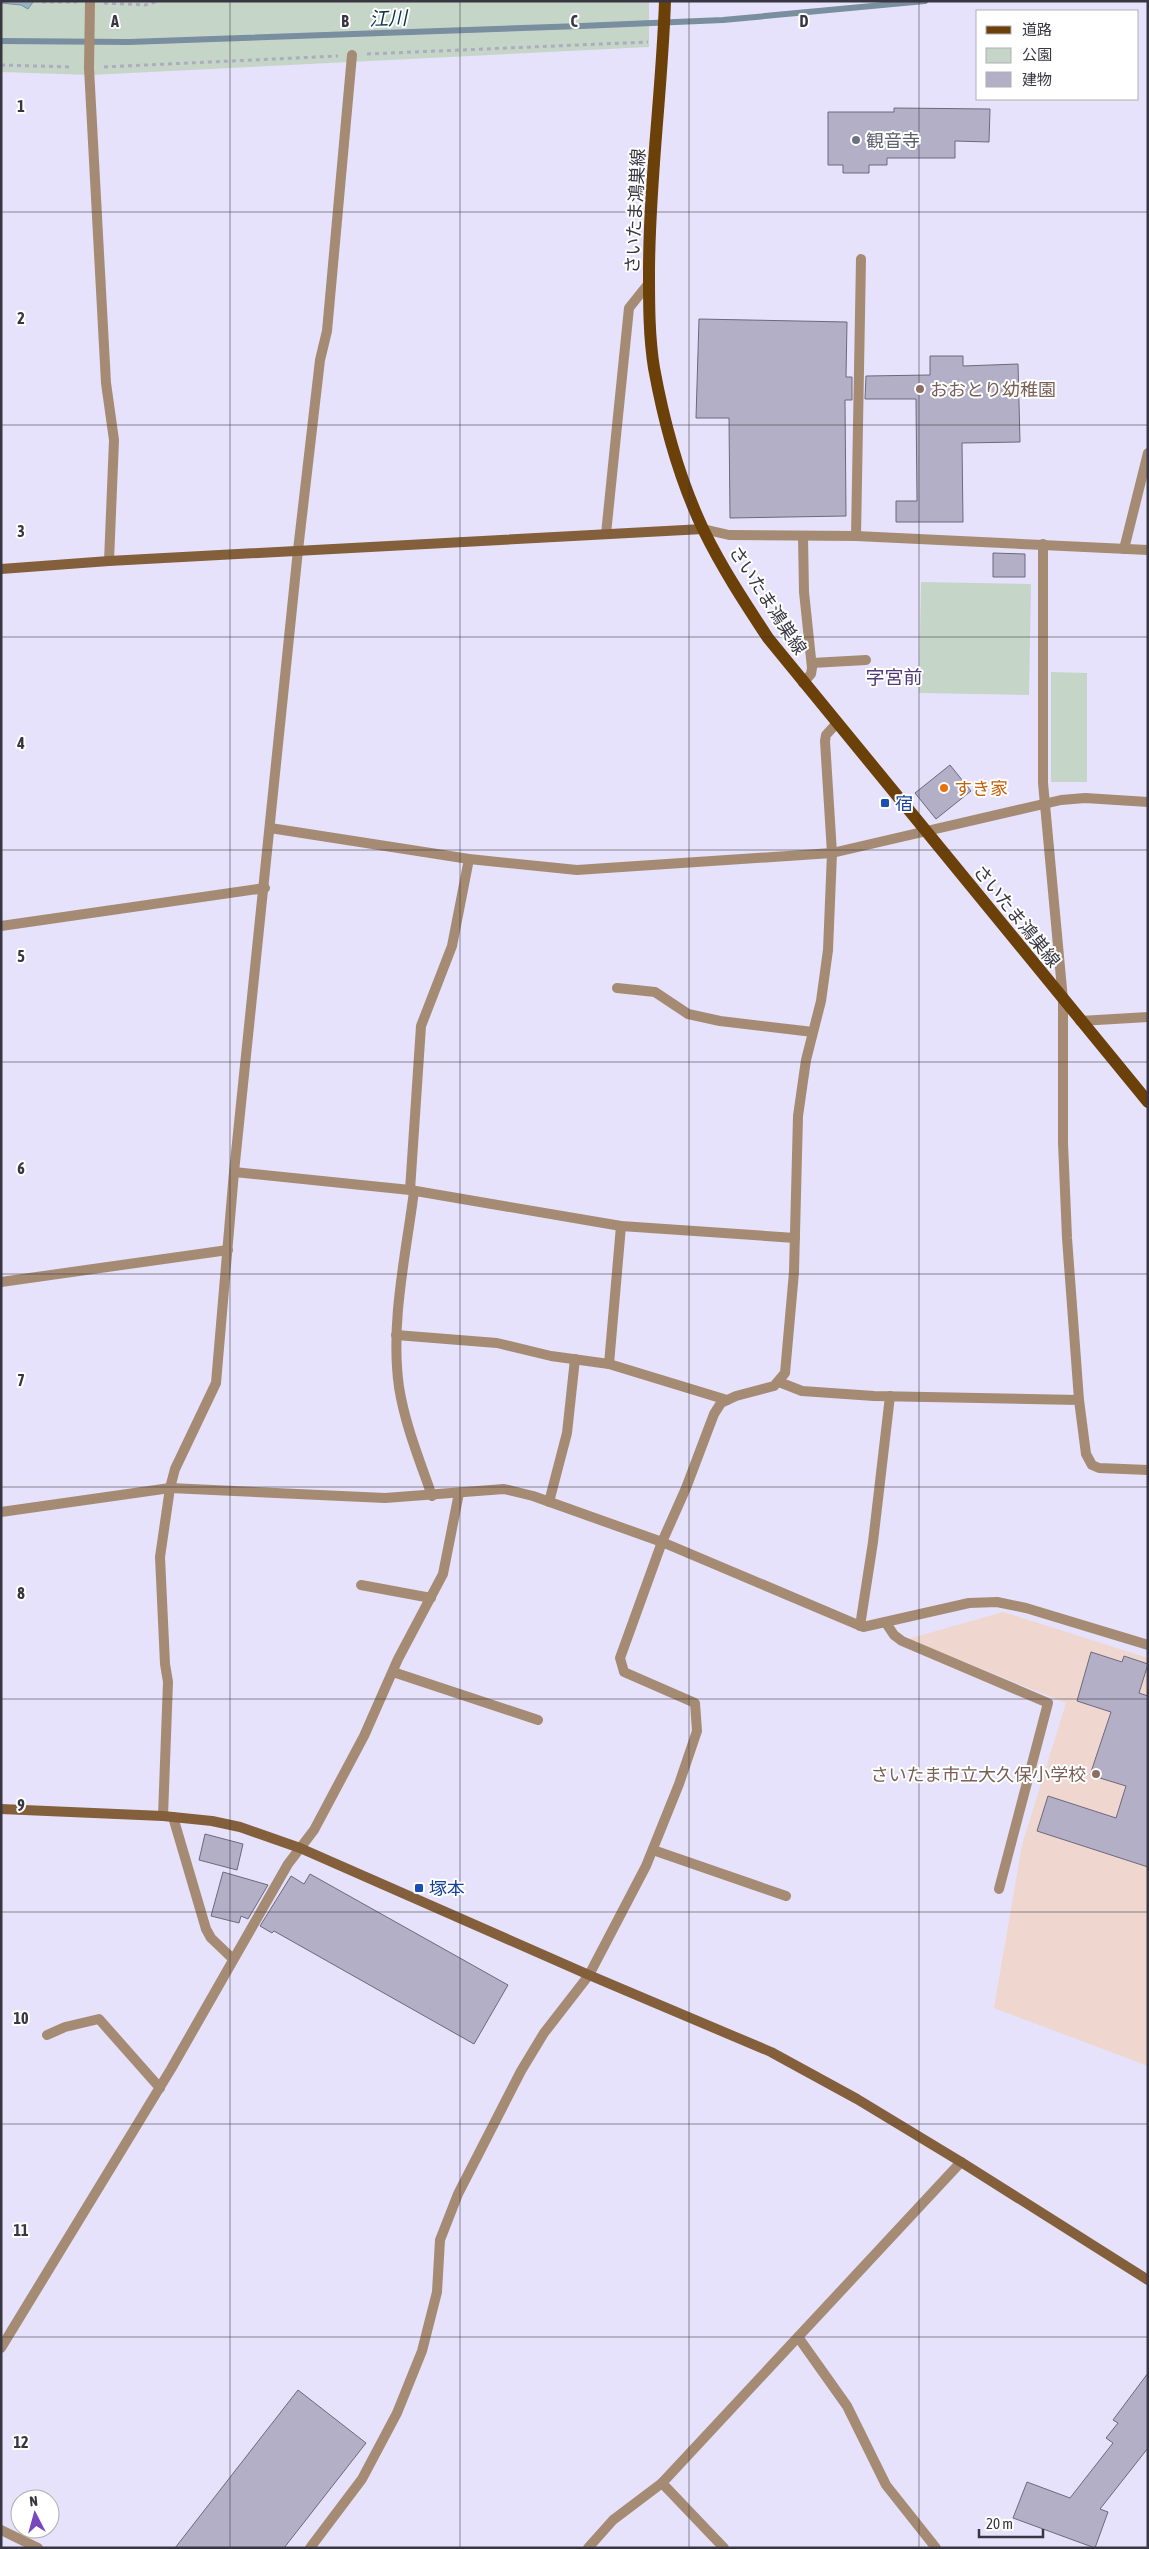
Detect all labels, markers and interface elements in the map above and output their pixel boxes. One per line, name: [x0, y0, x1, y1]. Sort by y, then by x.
water label: 江川: [369, 6, 409, 30]
legend: [976, 10, 1139, 100]
text: A: [110, 12, 119, 30]
text: B: [341, 12, 349, 30]
text: C: [570, 12, 578, 30]
text: D: [800, 12, 809, 30]
text: 道路: [1022, 21, 1052, 38]
text: 公園: [1022, 46, 1052, 63]
text: 建物: [1022, 71, 1052, 88]
text: 1: [17, 97, 25, 115]
place label: 観音寺: [866, 130, 920, 151]
marker: 観音寺: [850, 134, 862, 146]
street label: さいたま鴻巣線: [621, 148, 649, 274]
text: 2: [17, 309, 25, 327]
place label: おおとり幼稚園: [930, 379, 1056, 400]
marker: おおとり幼稚園: [914, 383, 926, 395]
text: 3: [17, 522, 25, 540]
street label: さいたま鴻巣線: [725, 542, 811, 658]
district label: 字宮前: [865, 666, 923, 688]
text: 4: [16, 734, 25, 752]
place label: すき家: [954, 778, 1008, 799]
marker: すき家: [938, 782, 950, 794]
place label: 宿: [895, 793, 913, 814]
marker: 宿: [879, 797, 891, 809]
street label: さいたま鴻巣線: [969, 861, 1065, 971]
text: 5: [17, 947, 25, 965]
text: 6: [17, 1159, 25, 1177]
text: 7: [17, 1371, 25, 1389]
text: 8: [17, 1584, 25, 1602]
place label: さいたま市立大久保小学校: [871, 1764, 1086, 1785]
marker: さいたま市立大久保小学校: [1090, 1768, 1102, 1780]
text: 9: [17, 1796, 25, 1814]
place label: 塚本: [429, 1878, 465, 1899]
marker: 塚本: [413, 1882, 425, 1894]
text: 10: [13, 2009, 29, 2027]
text: 11: [13, 2221, 29, 2239]
text: 12: [13, 2433, 29, 2451]
north arrow: [10, 2489, 60, 2539]
text: N: [29, 2493, 39, 2509]
scale bar: [979, 2506, 1043, 2538]
text: 20 m: [986, 2515, 1013, 2532]

